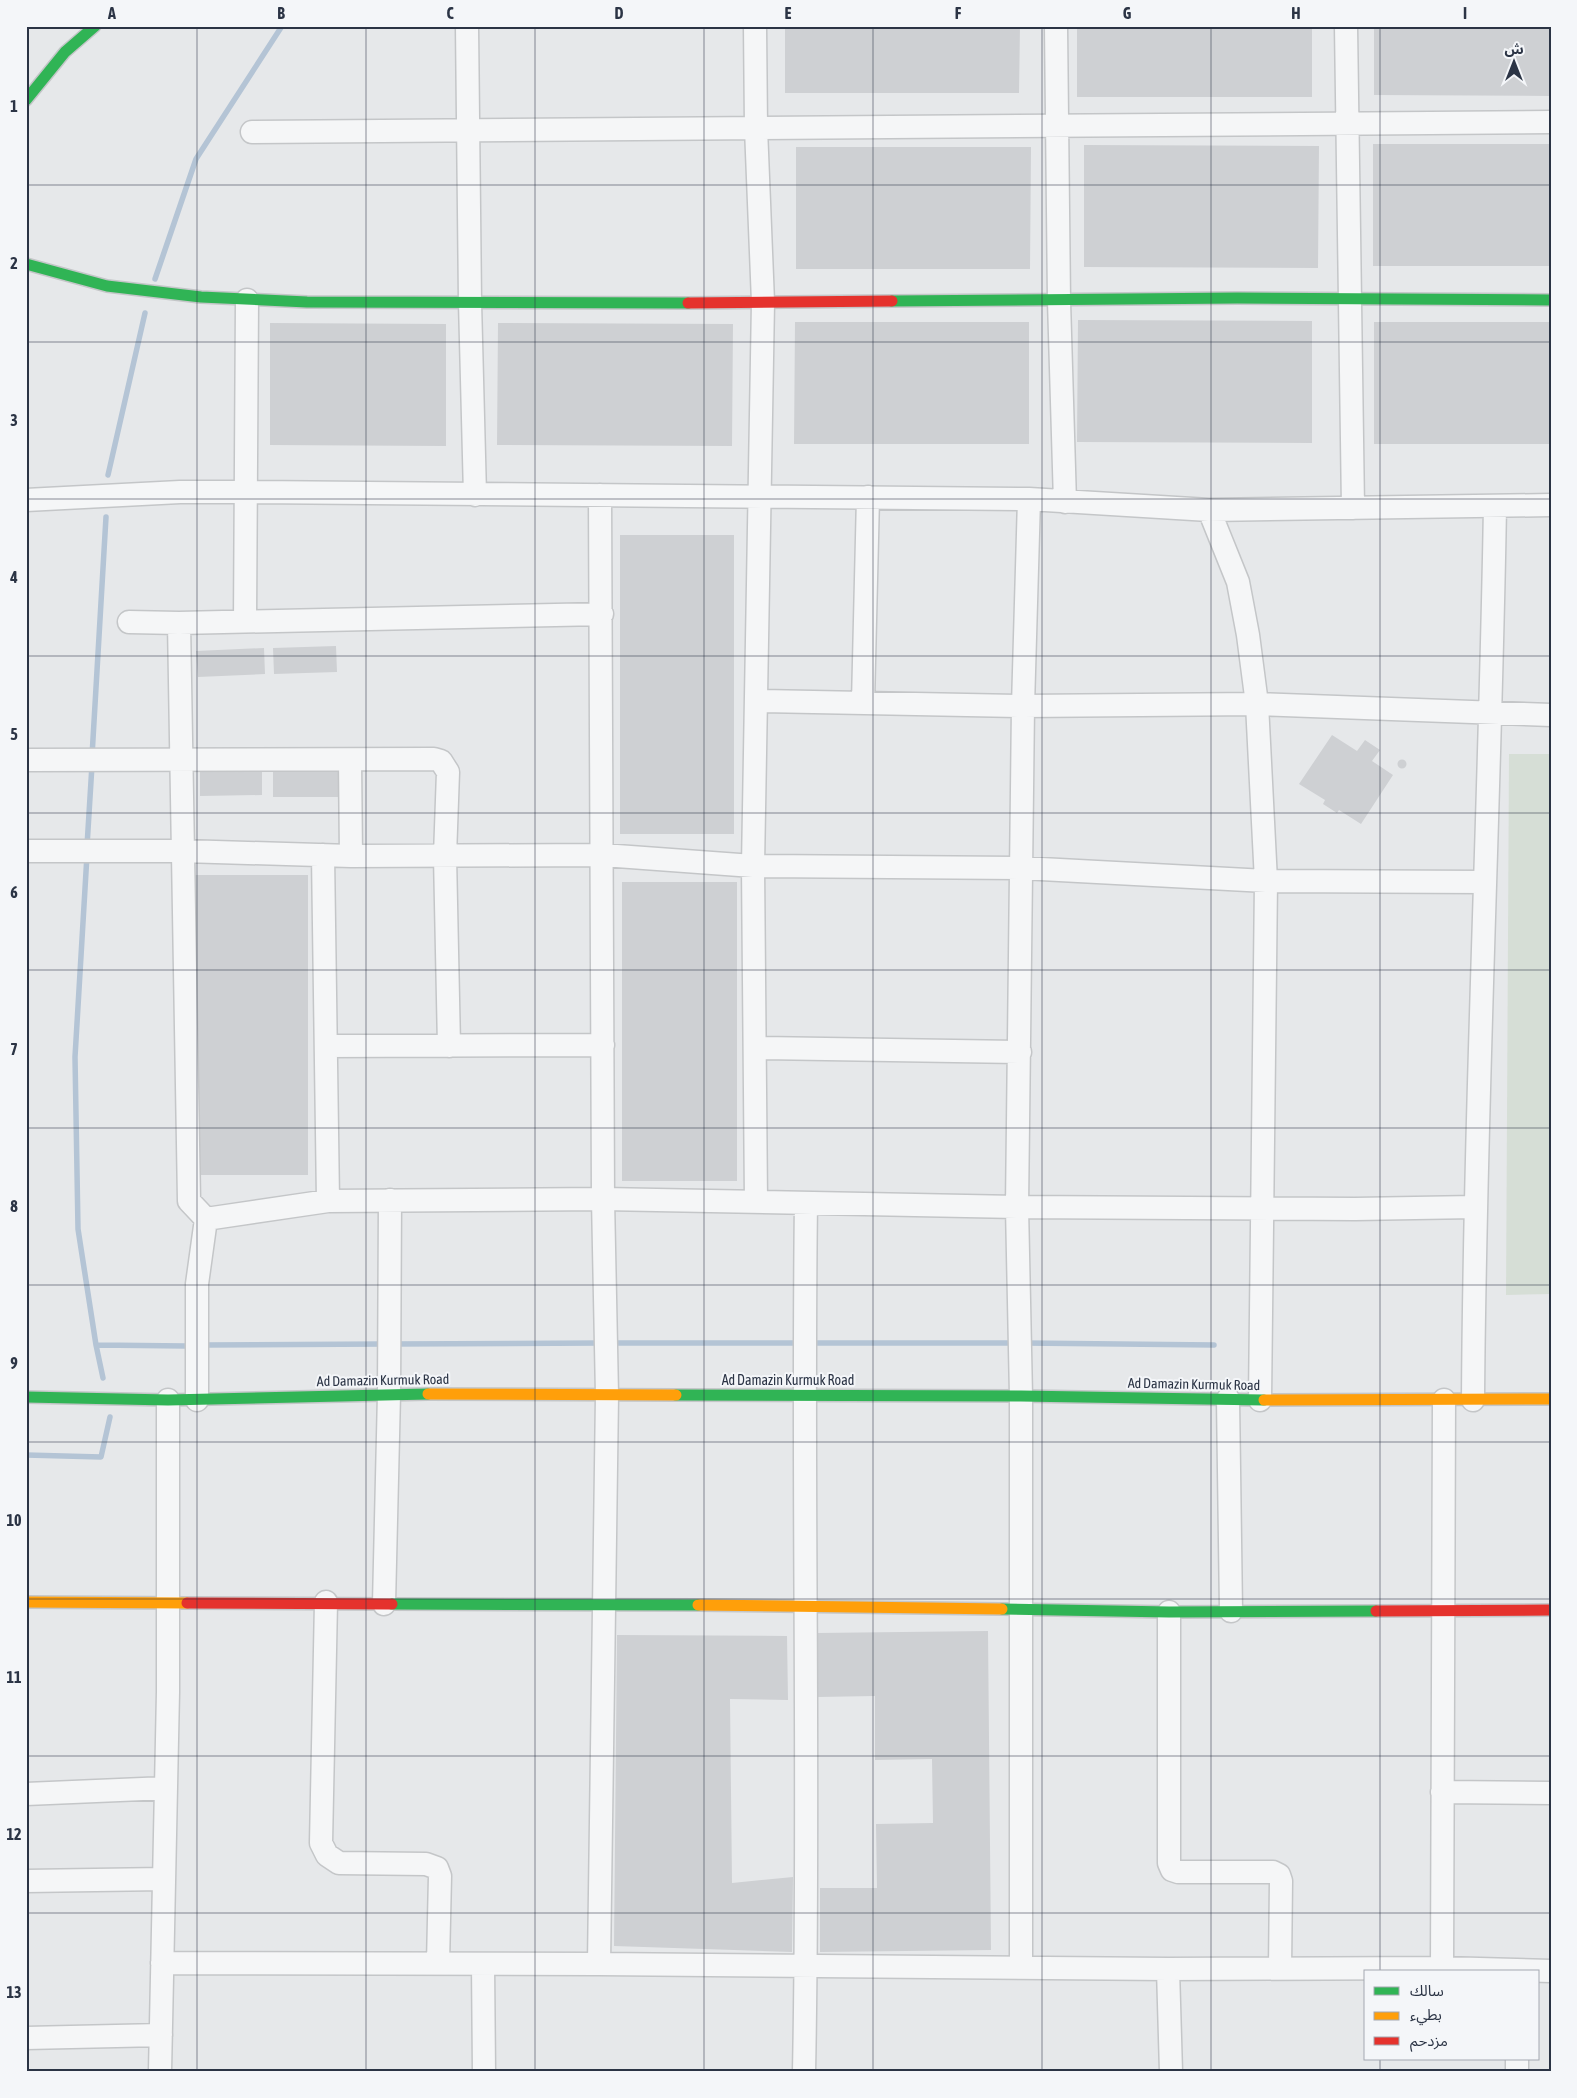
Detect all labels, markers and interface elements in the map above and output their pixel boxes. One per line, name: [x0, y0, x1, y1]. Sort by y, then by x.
text: A: [107, 4, 116, 22]
text: B: [277, 4, 285, 22]
text: C: [446, 4, 454, 22]
text: D: [615, 4, 624, 22]
text: E: [785, 4, 792, 22]
text: F: [955, 4, 962, 22]
text: G: [1123, 4, 1132, 22]
text: H: [1291, 4, 1301, 22]
text: I: [1463, 4, 1467, 22]
north arrow: [1490, 38, 1540, 88]
text: ش: [1504, 41, 1524, 57]
text: 1: [10, 97, 18, 115]
text: 2: [10, 254, 18, 272]
text: 3: [10, 411, 18, 429]
text: 4: [9, 568, 18, 586]
text: 5: [10, 725, 18, 743]
text: 6: [10, 883, 18, 901]
text: 7: [10, 1040, 18, 1058]
text: 8: [10, 1197, 18, 1215]
text: 9: [10, 1354, 18, 1372]
street label: Ad Damazin Kurmuk Road: [317, 1371, 449, 1389]
street label: Ad Damazin Kurmuk Road: [722, 1372, 854, 1388]
street label: Ad Damazin Kurmuk Road: [1128, 1375, 1260, 1393]
text: 10: [6, 1511, 22, 1529]
text: 11: [6, 1668, 22, 1686]
text: 12: [6, 1825, 22, 1843]
legend: [1364, 1970, 1540, 2060]
text: سالك: [1410, 1982, 1444, 1999]
text: 13: [6, 1983, 22, 2001]
text: بطيء: [1410, 2006, 1442, 2026]
text: مزدحم: [1410, 2032, 1448, 2052]

